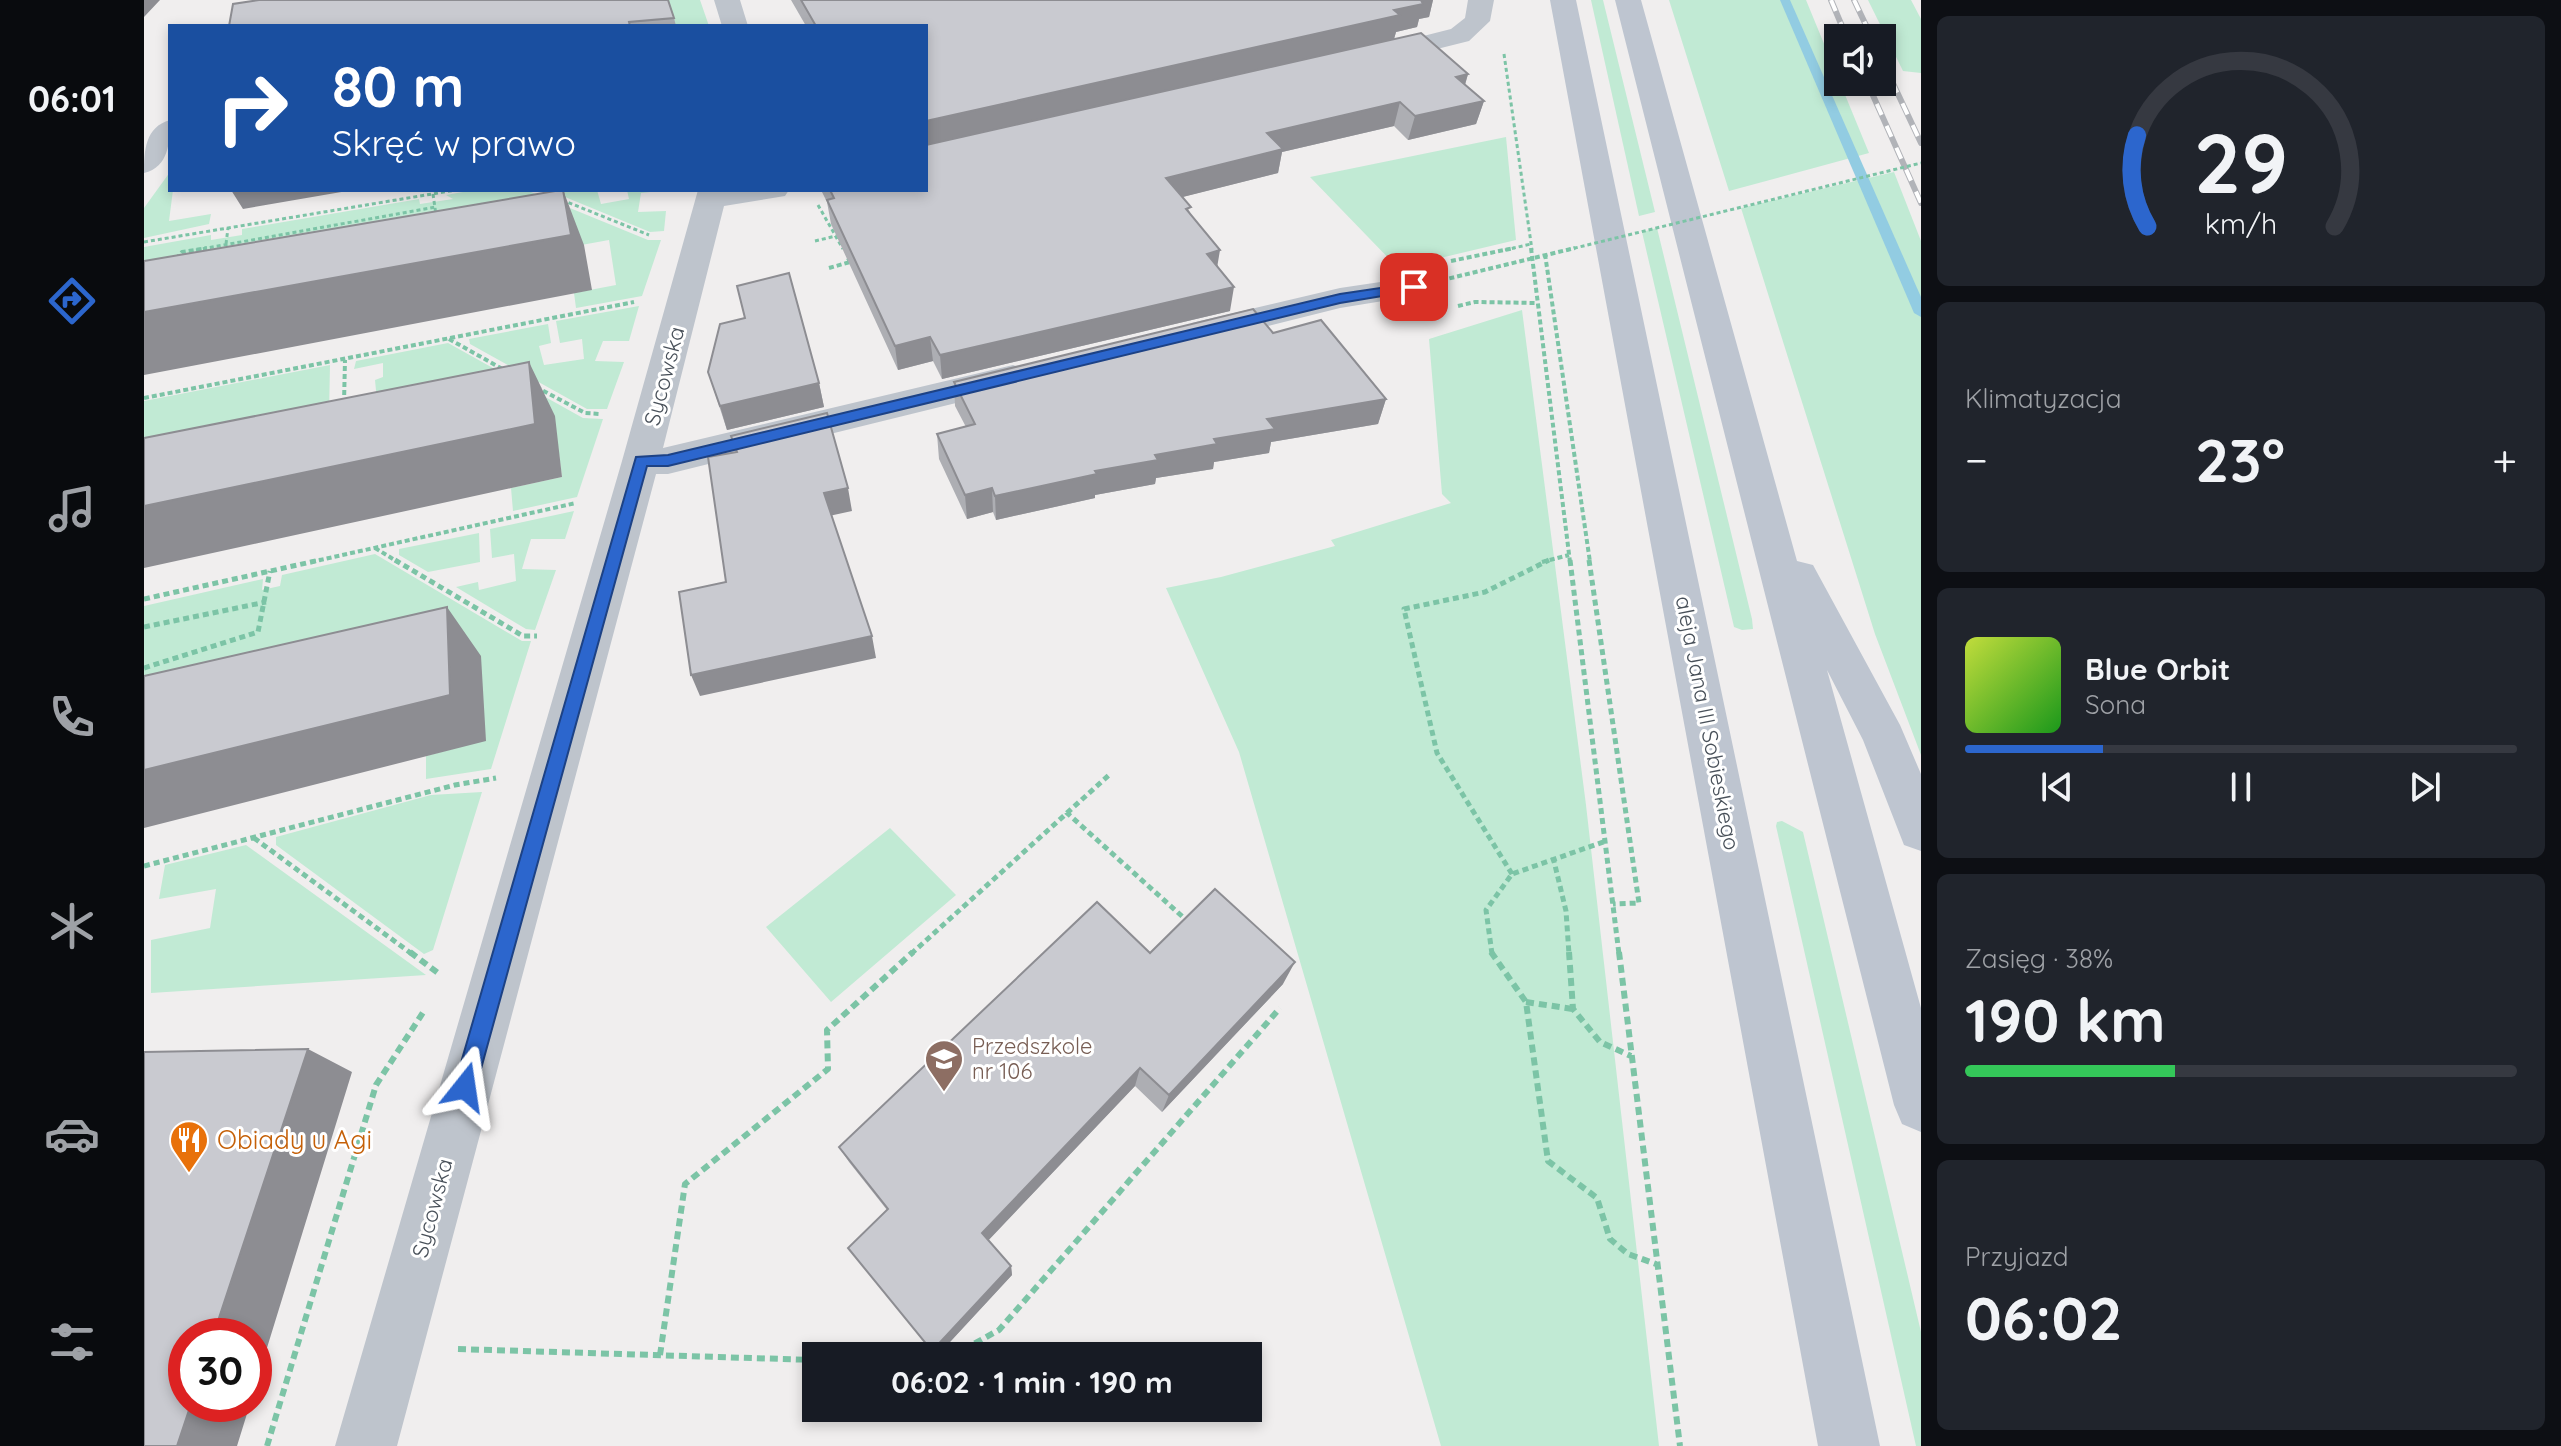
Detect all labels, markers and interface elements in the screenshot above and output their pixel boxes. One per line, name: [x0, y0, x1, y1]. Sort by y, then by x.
map controls: [1824, 24, 1896, 96]
button: sound: [1824, 24, 1896, 96]
text: 80 m: [332, 51, 464, 121]
icon: right: [200, 56, 304, 160]
text: 06:01: [28, 76, 116, 121]
text: 29: [2194, 110, 2288, 214]
text: Skręć w prawo: [332, 120, 576, 165]
text: km/h: [2205, 205, 2277, 241]
pin: [1380, 253, 1448, 321]
icon: arrive: [1392, 265, 1436, 309]
icon: directions: [44, 273, 100, 329]
street label: Sycowska: [637, 323, 691, 429]
text: Klimatyzacja: [1965, 382, 2122, 415]
text: 23°: [2195, 422, 2285, 497]
text: −: [1965, 432, 1988, 487]
text: +: [2492, 432, 2517, 487]
icon: music: [44, 481, 100, 537]
street label: aleja Jana III Sobieskiego: [1670, 594, 1746, 852]
text: Blue Orbit: [2085, 650, 2230, 688]
text: Sona: [2085, 688, 2146, 721]
icon: phone: [44, 689, 100, 745]
icon: previous: [2035, 765, 2079, 809]
icon: pause: [2219, 765, 2263, 809]
icon: next: [2403, 765, 2447, 809]
icon: climate: [44, 898, 100, 954]
text: Zasięg · 38%: [1965, 942, 2113, 975]
text: 190 km: [1965, 982, 2166, 1057]
place label: Przedszkole nr 106: [972, 1032, 1092, 1085]
school or university icon: Przedszkole nr 106: [923, 1038, 965, 1093]
position arrow: [423, 1045, 507, 1129]
icon: car: [44, 1106, 100, 1162]
restaurant icon: Obiady u Agi: [168, 1119, 210, 1174]
place label: Obiady u Agi: [217, 1123, 372, 1156]
street label: Sycowska: [405, 1155, 459, 1261]
text: Przyjazd: [1965, 1240, 2068, 1273]
text: 06:02: [1965, 1280, 2122, 1355]
icon: filters: [44, 1314, 100, 1370]
speed limit sign: 30: [168, 1318, 272, 1422]
text: 06:02 · 1 min · 190 m: [891, 1363, 1173, 1401]

